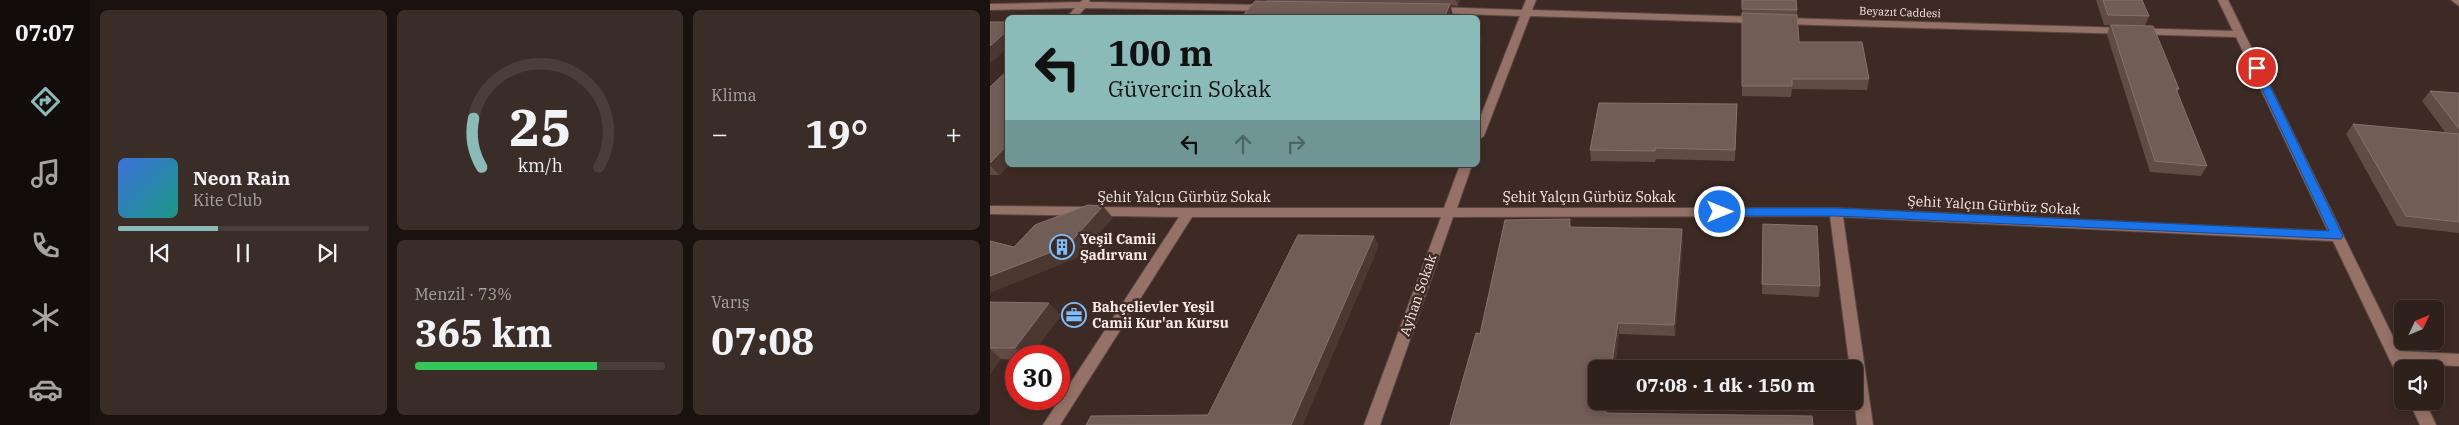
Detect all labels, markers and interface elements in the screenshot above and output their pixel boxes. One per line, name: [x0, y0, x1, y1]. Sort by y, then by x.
street label: Beyazıt Caddesi: [1859, 4, 1942, 20]
text: 07:07: [15, 18, 75, 47]
text: 100 m: [1108, 30, 1213, 76]
icon: left: [1025, 35, 1090, 100]
pin: [2236, 47, 2278, 89]
icon: arrive: [2243, 54, 2271, 82]
text: Güvercin Sokak: [1108, 74, 1271, 103]
icon: directions: [28, 84, 63, 119]
text: Klima: [711, 85, 756, 105]
text: 25: [509, 93, 571, 160]
text: 19°: [805, 109, 868, 158]
text: −: [711, 115, 728, 152]
text: +: [945, 115, 962, 152]
icon: left: [1176, 130, 1204, 158]
icon: ahead: [1229, 130, 1257, 158]
icon: right: [1282, 130, 1310, 158]
text: km/h: [517, 154, 563, 177]
icon: music: [28, 156, 63, 191]
text: Neon Rain: [193, 166, 290, 190]
position arrow: [1693, 185, 1745, 237]
street label: Şehit Yalçın Gürbüz Sokak: [1097, 188, 1271, 206]
street label: Şehit Yalçın Gürbüz Sokak: [1502, 188, 1676, 206]
text: Kite Club: [193, 190, 262, 210]
street label: Şehit Yalçın Gürbüz Sokak: [1907, 191, 2082, 219]
icon: phone: [28, 228, 63, 263]
place label: Yeşil Camii Şadırvanı: [1080, 230, 1156, 264]
building icon: Yeşil Camii Şadırvanı: [1049, 234, 1075, 260]
icon: previous: [146, 239, 174, 267]
icon: pause: [229, 239, 257, 267]
icon: next: [313, 239, 341, 267]
street label: Ayhan Sokak: [1396, 251, 1441, 338]
text: Menzil · 73%: [415, 284, 512, 304]
text: Varış: [711, 292, 750, 312]
place label: Bahçelievler Yeşil Camii Kur'an Kursu: [1092, 298, 1229, 332]
icon: climate: [28, 300, 63, 335]
north arrow: [2394, 300, 2444, 350]
map controls: [2394, 300, 2444, 410]
office icon: Bahçelievler Yeşil Camii Kur'an Kursu: [1061, 302, 1087, 328]
text: 365 km: [415, 308, 552, 357]
text: 07:08: [711, 316, 814, 365]
speed limit sign: 30: [1005, 345, 1070, 410]
button: sound: [2394, 360, 2444, 410]
icon: car: [28, 372, 63, 407]
text: 07:08 · 1 dk · 150 m: [1636, 373, 1815, 397]

